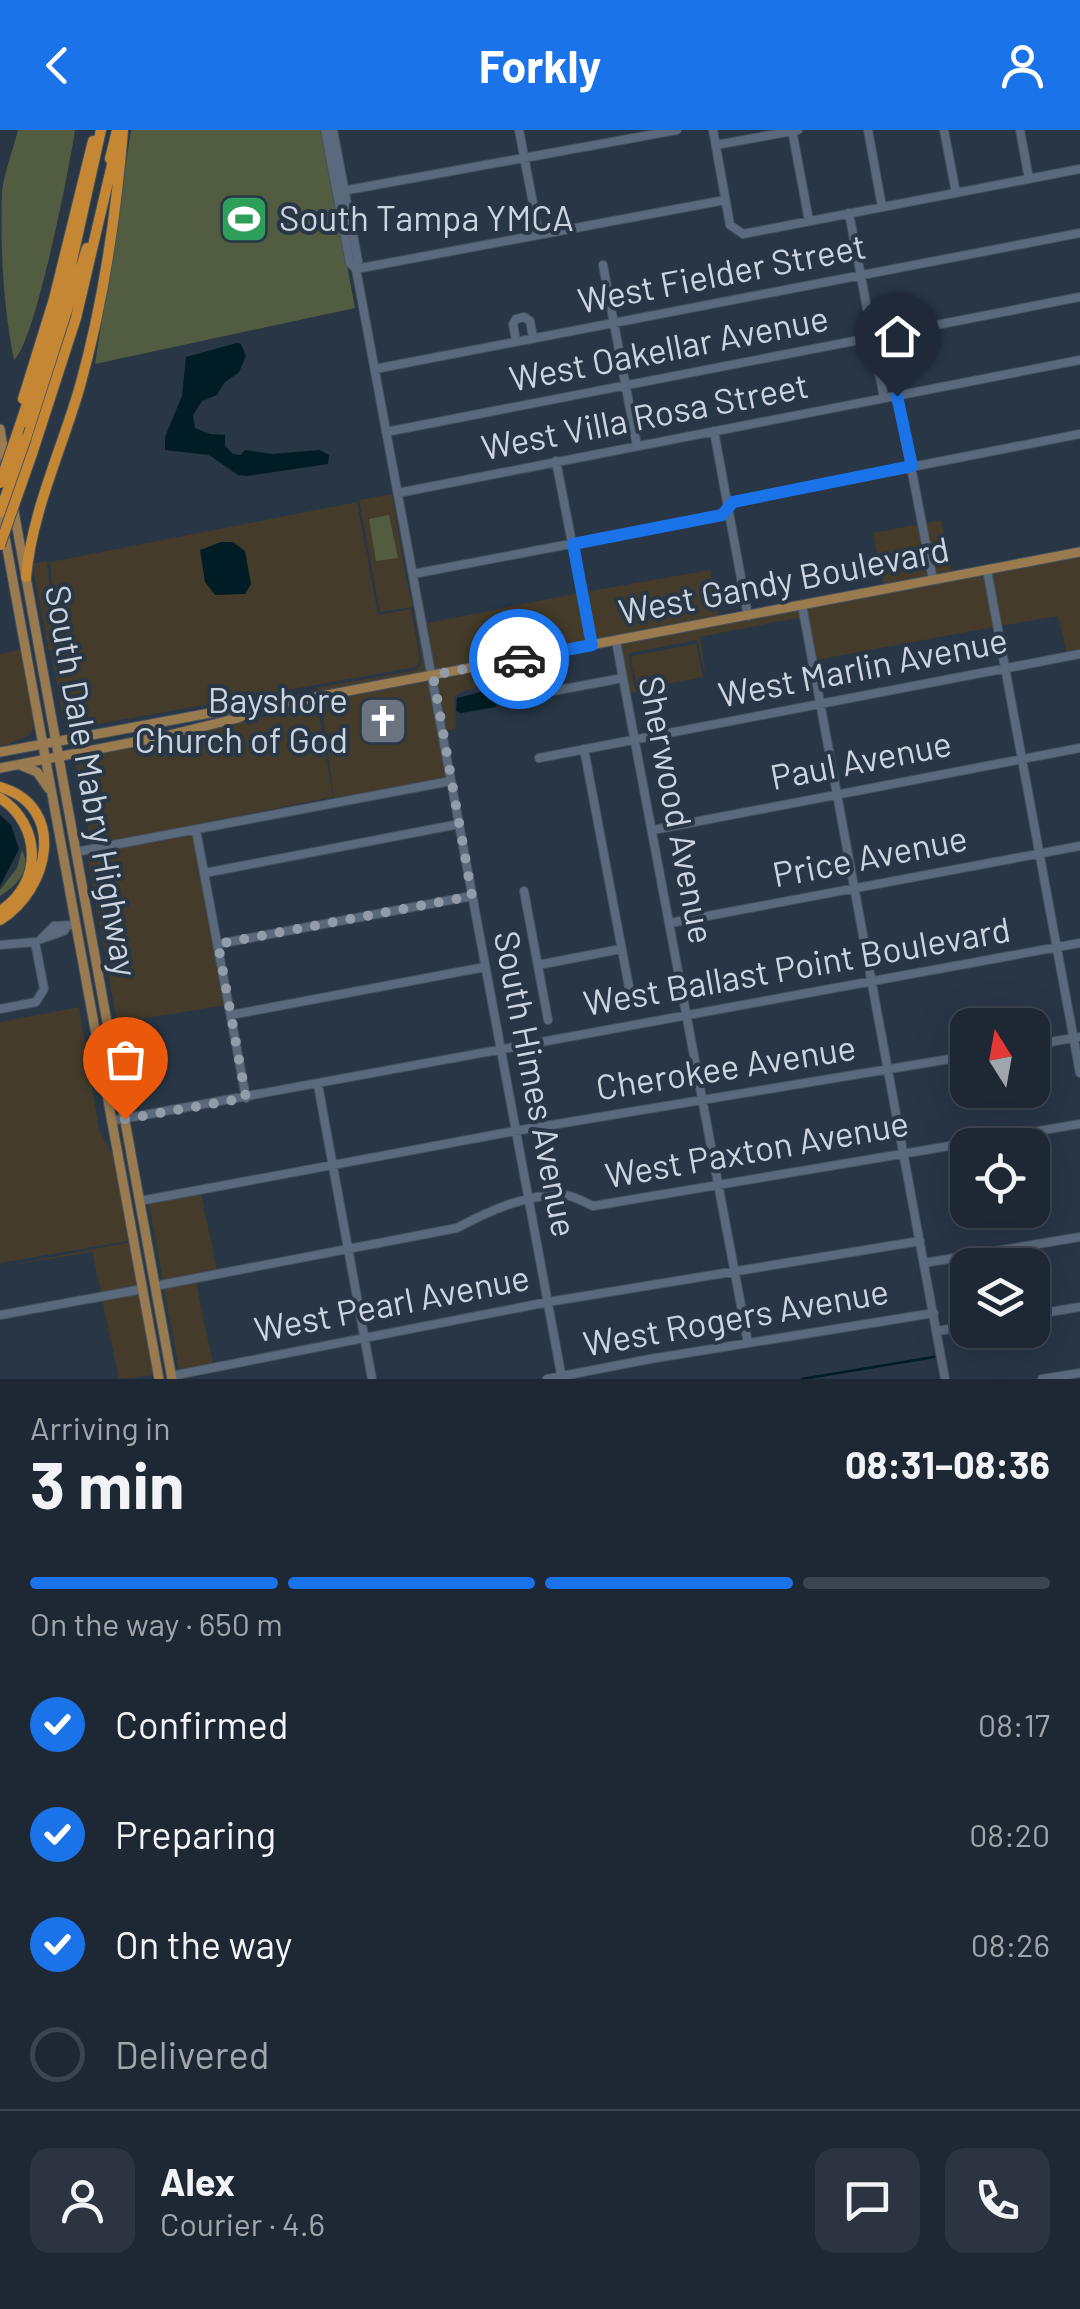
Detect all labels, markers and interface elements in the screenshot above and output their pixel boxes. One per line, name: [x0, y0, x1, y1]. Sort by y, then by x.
icon: back: [30, 38, 85, 93]
text: Forkly: [479, 38, 601, 92]
icon: person: [995, 38, 1050, 93]
sports icon: South Tampa YMCA: [218, 193, 270, 245]
place label: South Tampa YMCA: [279, 196, 574, 238]
street label: West Fielder Street: [574, 224, 869, 321]
pin: [855, 294, 940, 397]
street label: West Oakellar Avenue: [506, 296, 832, 399]
icon: home: [870, 309, 925, 364]
street label: West Villa Rosa Street: [478, 363, 812, 467]
street label: West Gandy Boulevard: [615, 526, 952, 632]
street label: South Dale Mabry Highway: [38, 582, 148, 980]
courier: [469, 609, 569, 709]
street label: West Marlin Avenue: [714, 617, 1011, 715]
icon: car: [492, 632, 547, 687]
street label: Sherwood Avenue: [631, 672, 724, 947]
place label: Bayshore Church of God: [135, 678, 348, 760]
church icon: Bayshore Church of God: [357, 695, 409, 747]
street label: Paul Avenue: [767, 721, 955, 797]
street label: Price Avenue: [769, 816, 970, 894]
street label: West Ballast Point Boulevard: [580, 907, 1013, 1023]
street label: South Himes Avenue: [487, 927, 587, 1240]
north arrow: [950, 1008, 1050, 1108]
map controls: [950, 1008, 1050, 1348]
pin: [83, 1017, 168, 1120]
street label: Cherokee Avenue: [593, 1025, 859, 1107]
icon: bag: [98, 1032, 153, 1087]
street label: West Paxton Avenue: [602, 1101, 912, 1195]
button: locate: [950, 1128, 1050, 1228]
button: layers: [950, 1248, 1050, 1348]
street label: West Pearl Avenue: [250, 1255, 533, 1349]
street label: West Rogers Avenue: [580, 1268, 892, 1364]
text: Arriving in: [30, 1408, 170, 1446]
text: 08:31–08:36: [845, 1441, 1050, 1487]
text: 3 min: [30, 1444, 185, 1522]
text: On the way · 650 m: [30, 1604, 283, 1642]
icon: check: [30, 1697, 85, 1752]
text: Confirmed: [115, 1701, 288, 1747]
text: 08:17: [978, 1705, 1050, 1743]
icon: check: [30, 1807, 85, 1862]
text: Preparing: [115, 1811, 276, 1857]
text: 08:20: [969, 1815, 1050, 1853]
icon: check: [30, 1917, 85, 1972]
text: On the way: [115, 1921, 292, 1967]
text: 08:26: [971, 1925, 1050, 1963]
text: Delivered: [115, 2031, 269, 2077]
button: person: [30, 2148, 135, 2253]
button: chat: [815, 2148, 920, 2253]
button: phone: [945, 2148, 1050, 2253]
text: Alex: [160, 2158, 235, 2204]
text: Courier · 4.6: [160, 2204, 325, 2242]

